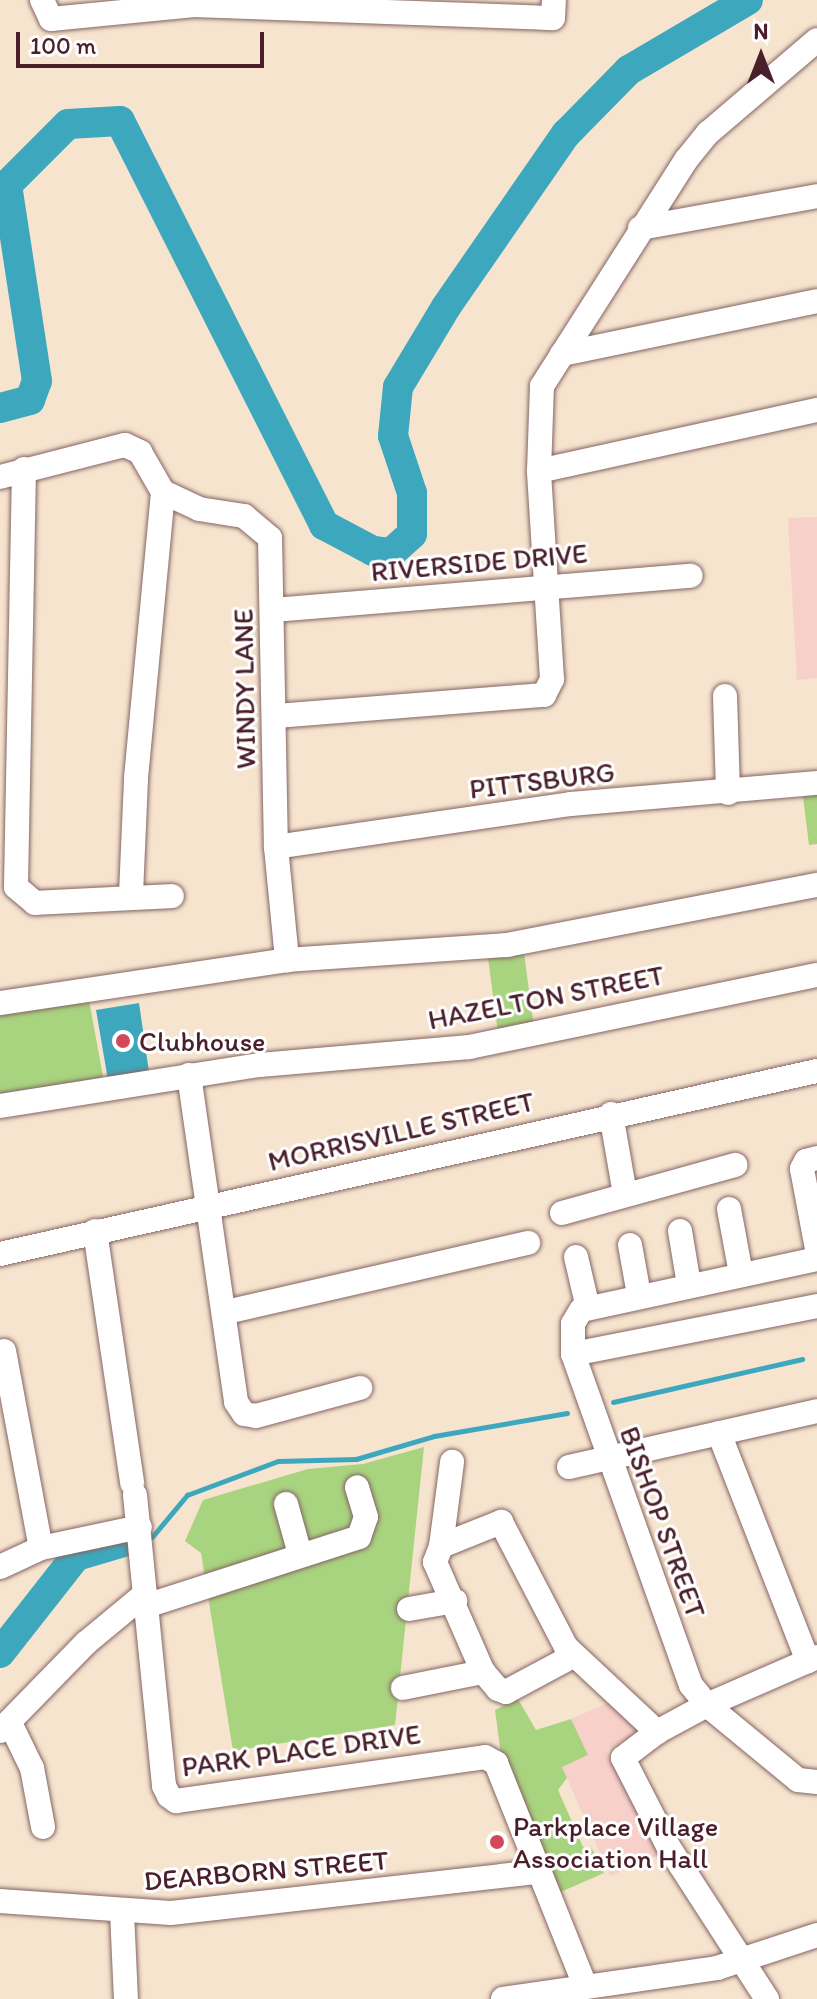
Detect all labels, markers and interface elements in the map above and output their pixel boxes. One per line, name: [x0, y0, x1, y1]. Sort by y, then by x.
scale bar: [20, 16, 268, 66]
north arrow: [721, 16, 801, 96]
text: N: [754, 18, 768, 45]
text: 100 m: [30, 31, 96, 60]
street label: RIVERSIDE DRIVE: [367, 536, 591, 588]
street label: WINDY LANE: [226, 608, 262, 770]
street label: PITTSBURG: [467, 754, 617, 806]
street label: HAZELTON STREET: [425, 958, 667, 1036]
place label: Clubhouse: [139, 1024, 265, 1058]
marker: Clubhouse: [114, 1032, 132, 1050]
street label: MORRISVILLE STREET: [264, 1084, 538, 1178]
street label: BISHOP STREET: [613, 1421, 713, 1623]
street label: PARK PLACE DRIVE: [179, 1717, 423, 1783]
place label: Parkplace Village Association Hall: [513, 1809, 718, 1875]
marker: Parkplace Village Association Hall: [488, 1833, 506, 1851]
street label: DEARBORN STREET: [142, 1843, 390, 1897]

